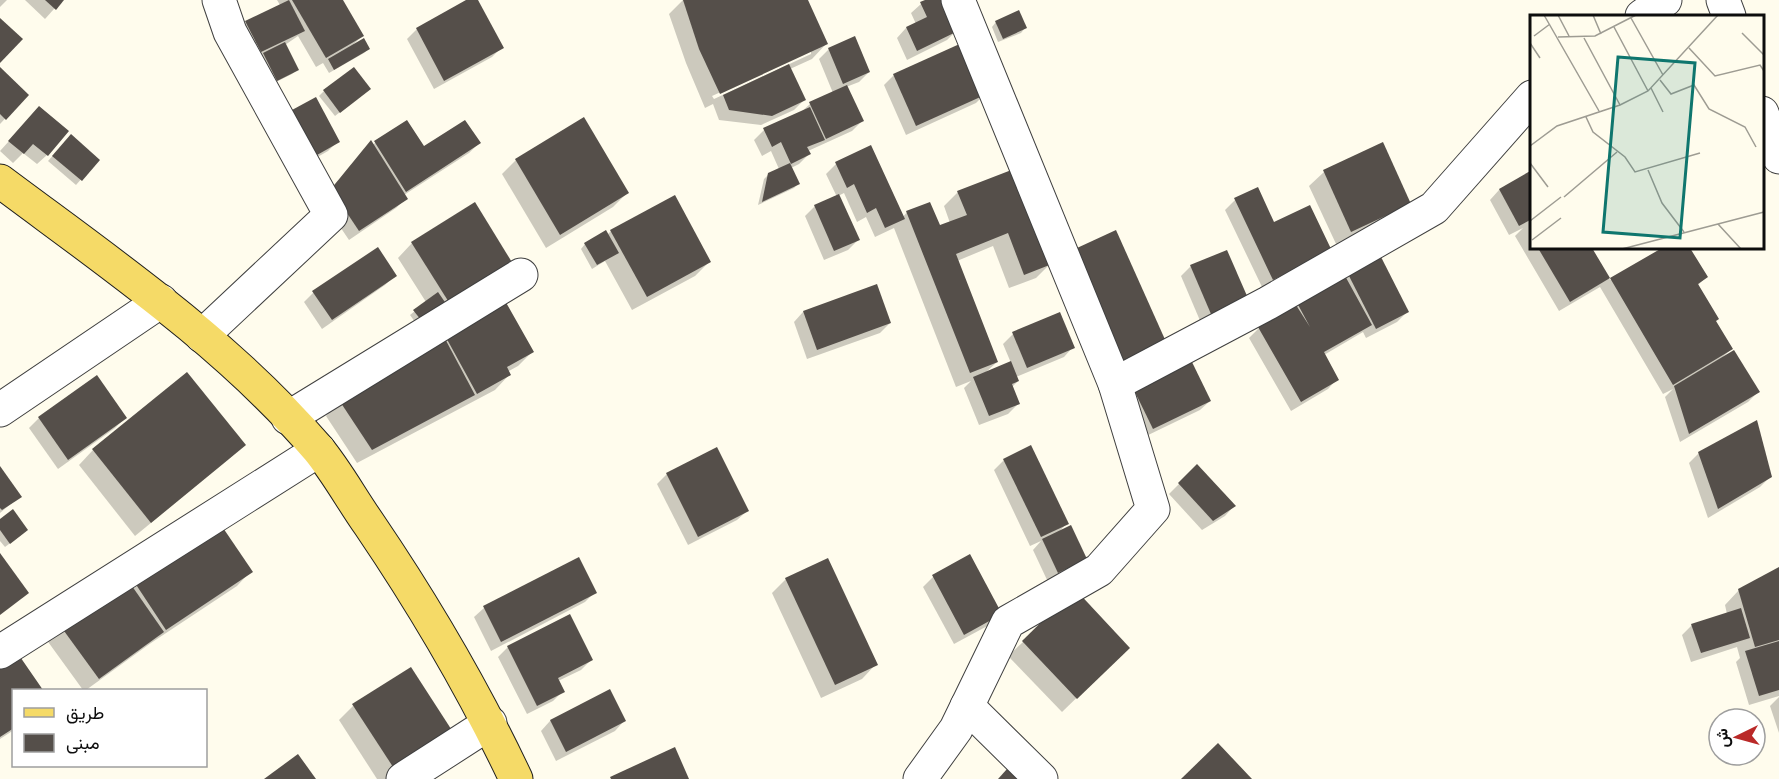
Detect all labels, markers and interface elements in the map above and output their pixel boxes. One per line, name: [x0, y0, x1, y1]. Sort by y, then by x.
inset map: [1530, 15, 1764, 249]
legend: [12, 689, 207, 767]
text: طريق: [66, 701, 104, 724]
north arrow: [1707, 707, 1767, 767]
text: ش: [1711, 728, 1733, 749]
text: مبنى: [66, 731, 100, 754]

